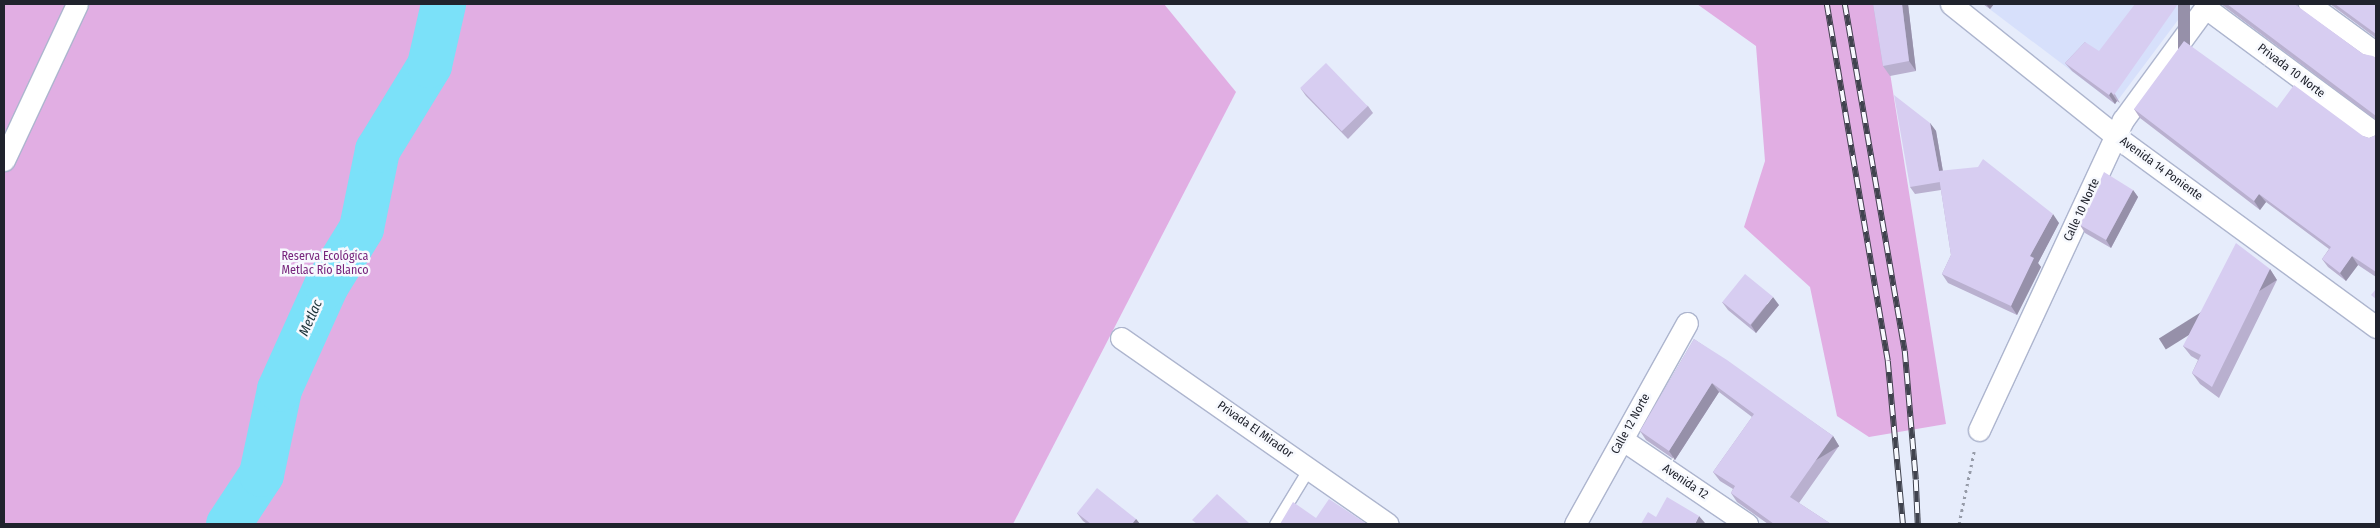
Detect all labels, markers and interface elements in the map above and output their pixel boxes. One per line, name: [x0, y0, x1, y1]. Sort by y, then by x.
street label: Privada 10 Norte: [2254, 41, 2328, 101]
street label: Avenida 14 Poniente: [2117, 134, 2205, 204]
street label: Calle 10 Norte: [2061, 176, 2103, 244]
park label: Reserva Ecológica Metlac Río Blanco: [282, 250, 368, 278]
water label: Metlac: [296, 297, 326, 339]
street label: Calle 12 Norte: [1608, 391, 1654, 457]
street label: Privada El Mirador: [1214, 399, 1296, 461]
street label: Avenida 12: [1659, 461, 1711, 503]

